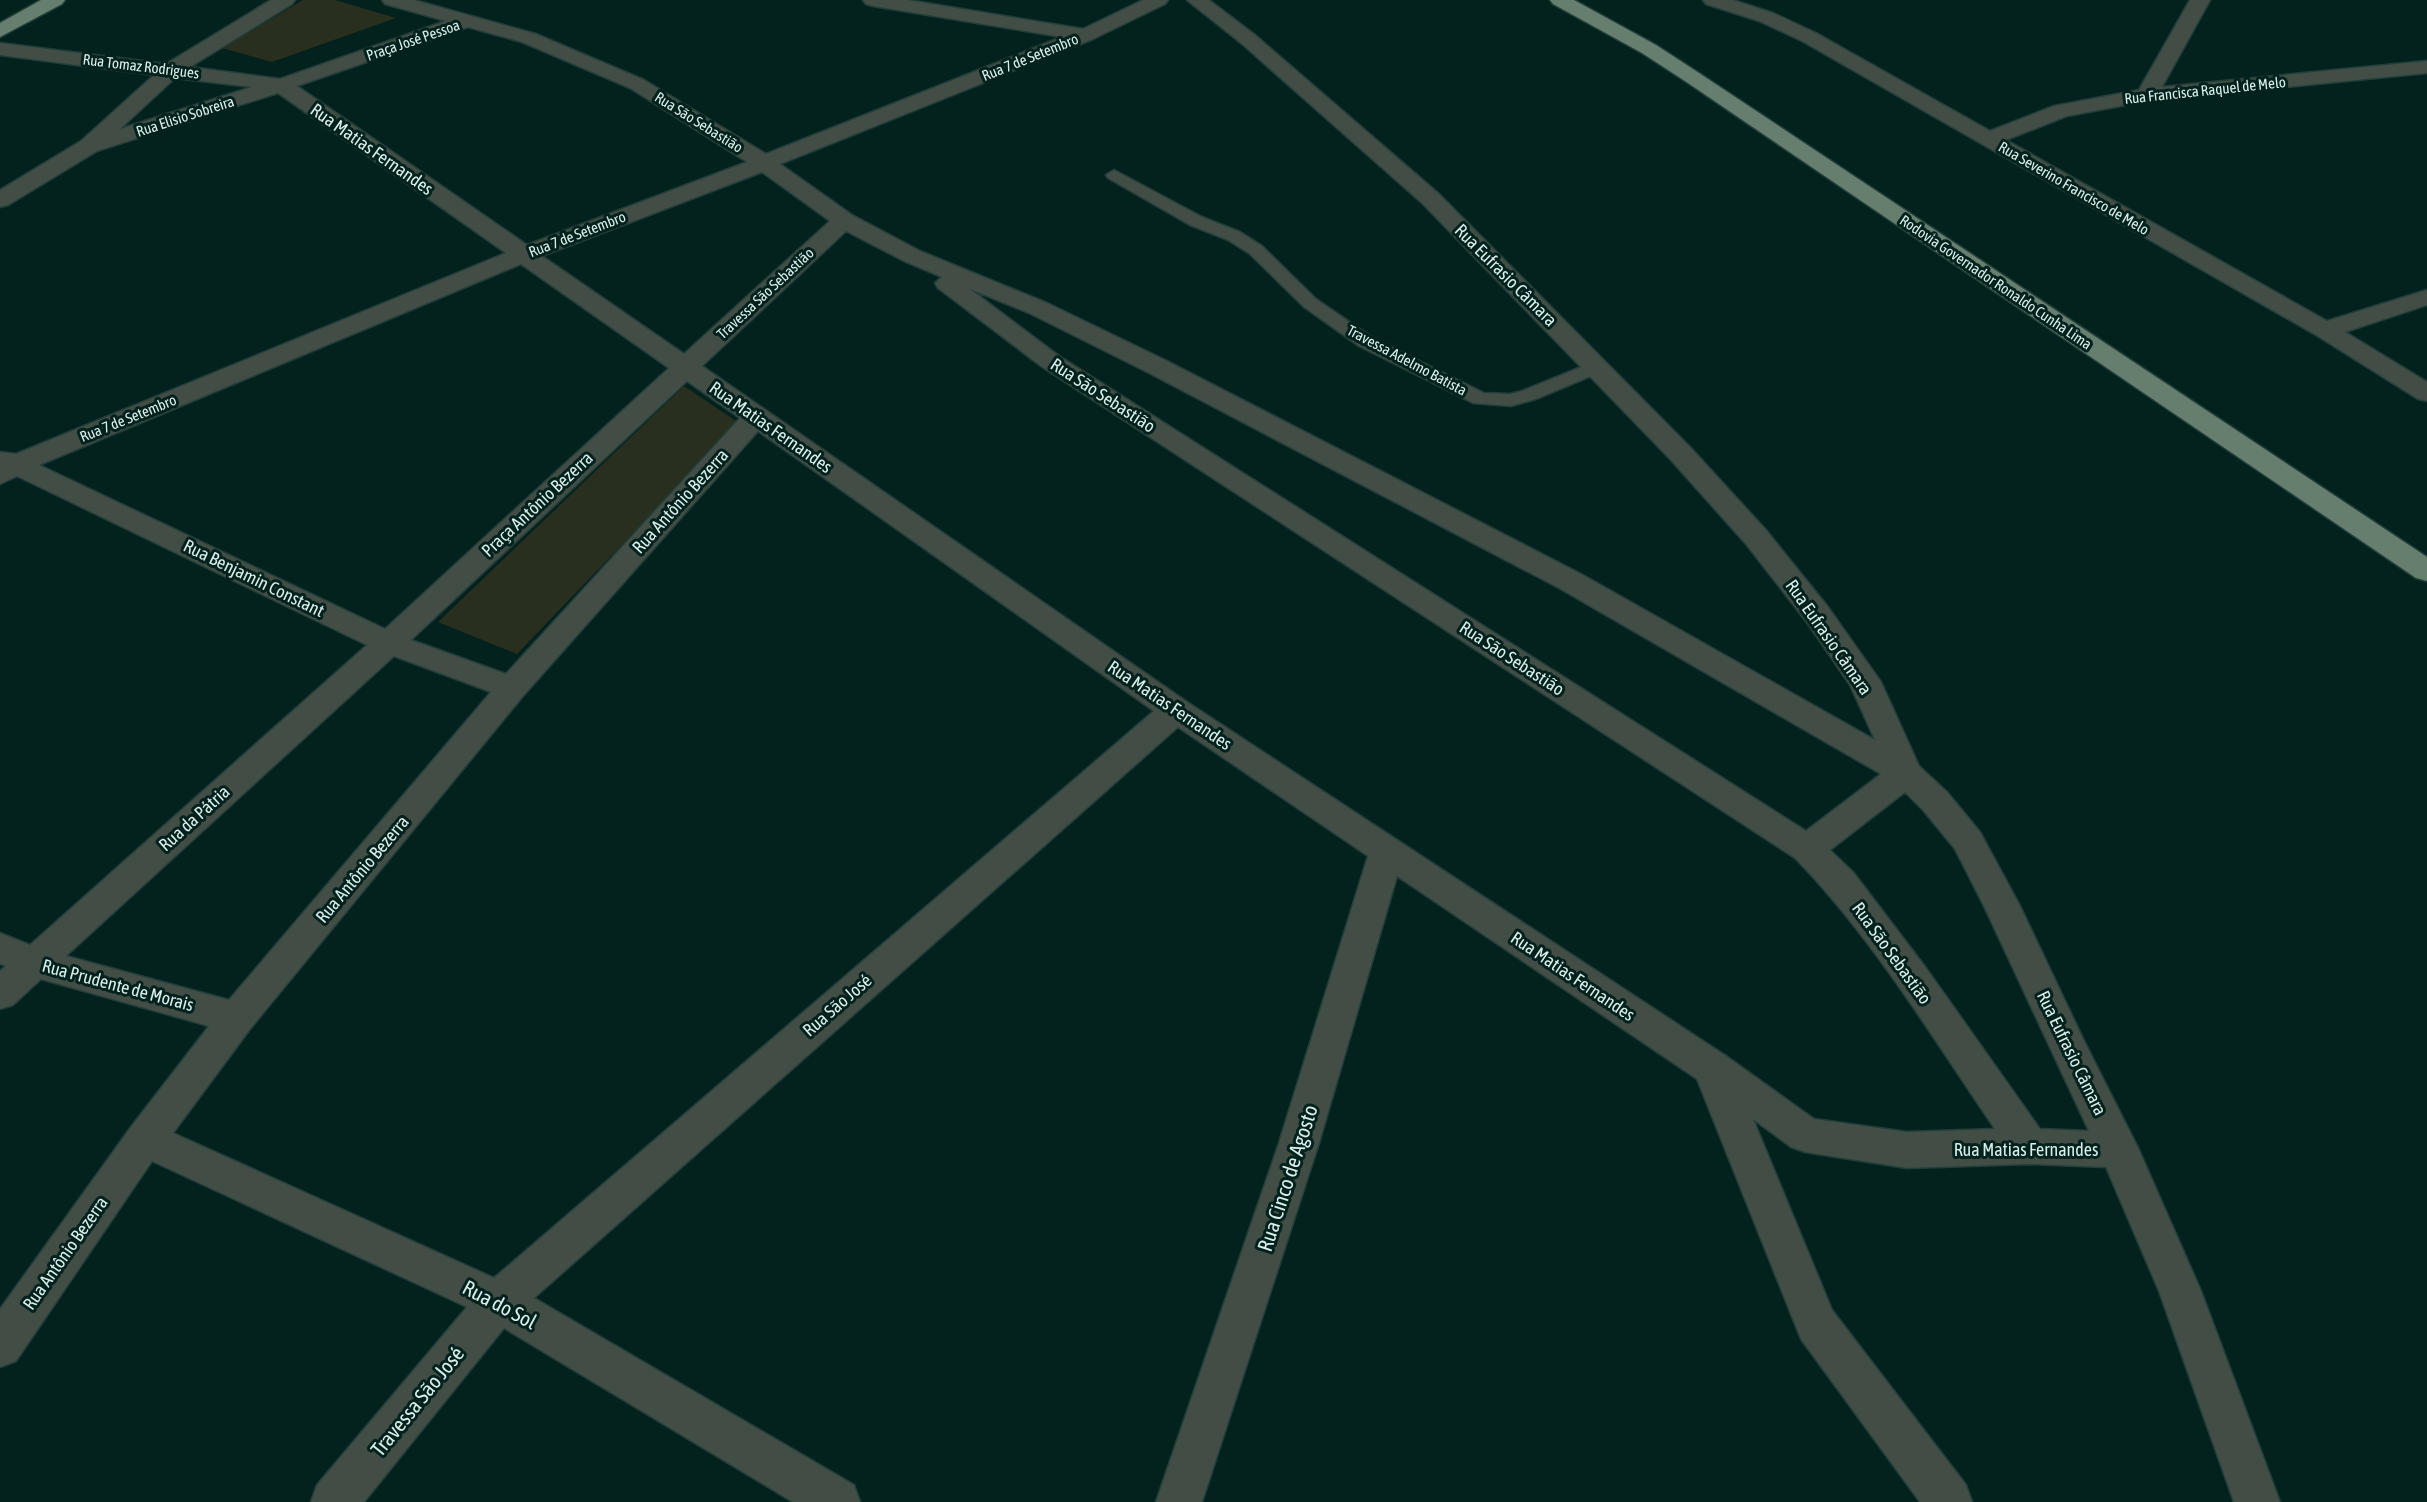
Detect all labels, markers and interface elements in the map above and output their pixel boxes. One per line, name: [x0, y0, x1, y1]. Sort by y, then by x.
street label: Praça José Pessoa: [364, 16, 462, 64]
street label: Rua 7 de Setembro: [979, 30, 1081, 84]
street label: Rua Tomaz Rodrigues: [82, 50, 200, 82]
street label: Rua Francisca Raquel de Melo: [2123, 73, 2287, 107]
street label: Rua São Sebastião: [652, 88, 746, 156]
street label: Rua Elisio Sobreira: [134, 92, 236, 140]
street label: Rua Matias Fernandes: [307, 99, 437, 199]
street label: Rua Severino Francisco de Melo: [1996, 138, 2152, 238]
street label: Rua 7 de Setembro: [526, 208, 628, 260]
street label: Rodovia Governador Ronaldo Cunha Lima: [1897, 211, 2095, 353]
street label: Rua Eufrasio Câmara: [1451, 220, 1561, 330]
street label: Travessa São Sebastião: [713, 244, 817, 342]
street label: Travessa Adelmo Batista: [1344, 321, 1470, 399]
street label: Rua São Sebastião: [1047, 353, 1159, 437]
street label: Rua Matias Fernandes: [706, 377, 836, 477]
street label: Rua 7 de Setembro: [77, 391, 179, 445]
street label: Rua Antônio Bezerra: [628, 444, 732, 558]
street label: Praça Antônio Bezerra: [477, 447, 597, 561]
street label: Rua Benjamin Constant: [180, 535, 328, 621]
street label: Rua Eufrasio Câmara: [1781, 575, 1877, 699]
street label: Rua São Sebastião: [1456, 616, 1568, 700]
street label: Rua Matias Fernandes: [1104, 656, 1236, 754]
street label: Rua da Pátria: [154, 781, 234, 855]
street label: Rua Antônio Bezerra: [311, 811, 413, 927]
street label: Rua São Sebastião: [1848, 898, 1936, 1008]
street label: Rua Matias Fernandes: [1507, 927, 1639, 1025]
street label: Rua Prudente de Morais: [40, 955, 196, 1015]
street label: Rua São José: [798, 969, 876, 1041]
street label: Rua Eufrasio Câmara: [2033, 987, 2111, 1119]
street label: Rua Cinco de Agosto: [1252, 1102, 1322, 1254]
street label: Rua Matias Fernandes: [1954, 1139, 2098, 1160]
street label: Rua Antônio Bezerra: [18, 1192, 112, 1314]
street label: Rua do Sol: [459, 1275, 541, 1334]
street label: Travessa São José: [366, 1341, 468, 1461]

